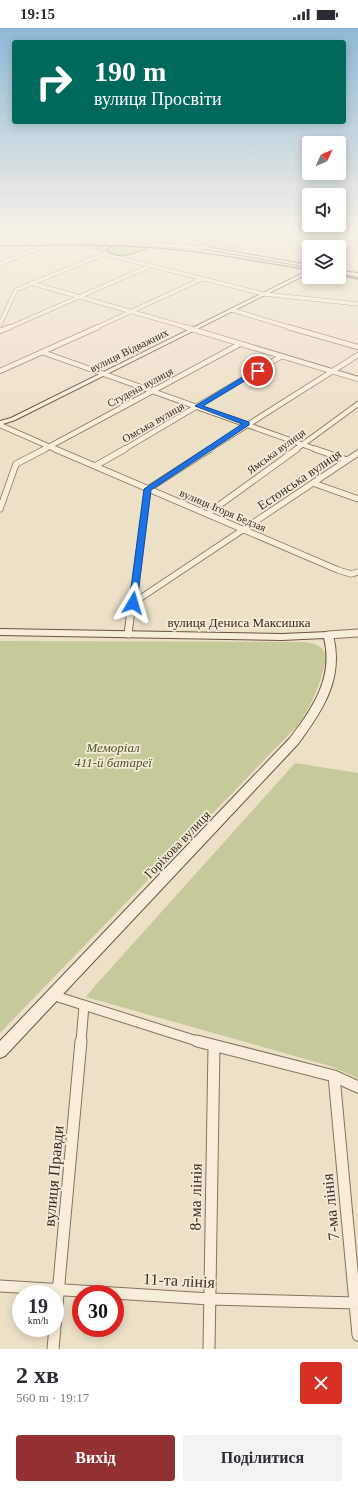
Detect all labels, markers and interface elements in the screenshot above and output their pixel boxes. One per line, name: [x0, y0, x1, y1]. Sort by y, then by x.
text: 19:15: [20, 6, 55, 22]
icon: right: [28, 56, 80, 108]
text: 190 m: [94, 56, 166, 87]
text: вулиця Просвіти: [94, 89, 222, 109]
north arrow: [302, 136, 346, 180]
map controls: [302, 136, 346, 284]
button: sound: [302, 188, 346, 232]
button: layers: [302, 240, 346, 284]
street label: вулиця Відважних: [88, 326, 171, 374]
pin: [241, 354, 275, 388]
icon: arrive: [247, 360, 269, 382]
street label: Студена вулиця: [105, 365, 175, 409]
street label: Омська вулиця: [120, 399, 186, 445]
street label: Ямська вулиця: [244, 426, 308, 476]
street label: Естонська вулиця: [255, 446, 344, 513]
street label: вулиця Ігоря Бедзая: [178, 486, 268, 534]
position arrow: [112, 582, 154, 624]
street label: вулиця Дениса Максишка: [168, 615, 311, 630]
park label: Меморіал 411-й батареї: [74, 740, 153, 770]
street label: Горіхова вулиця: [141, 807, 213, 881]
street label: вулиця Правди: [41, 1124, 67, 1227]
street label: 8-ма лінія: [186, 1163, 205, 1231]
street label: 7-ма лінія: [318, 1172, 342, 1241]
street label: 11-та лінія: [143, 1270, 216, 1291]
speed limit sign: 30: [72, 1285, 124, 1337]
text: 19: [28, 1295, 48, 1317]
text: km/h: [28, 1315, 48, 1326]
text: 2 хв: [16, 1362, 59, 1388]
button: close: [300, 1362, 342, 1404]
text: 560 m · 19:17: [16, 1390, 89, 1405]
button: Вихід: [16, 1435, 175, 1481]
button: Поділитися: [183, 1435, 342, 1481]

